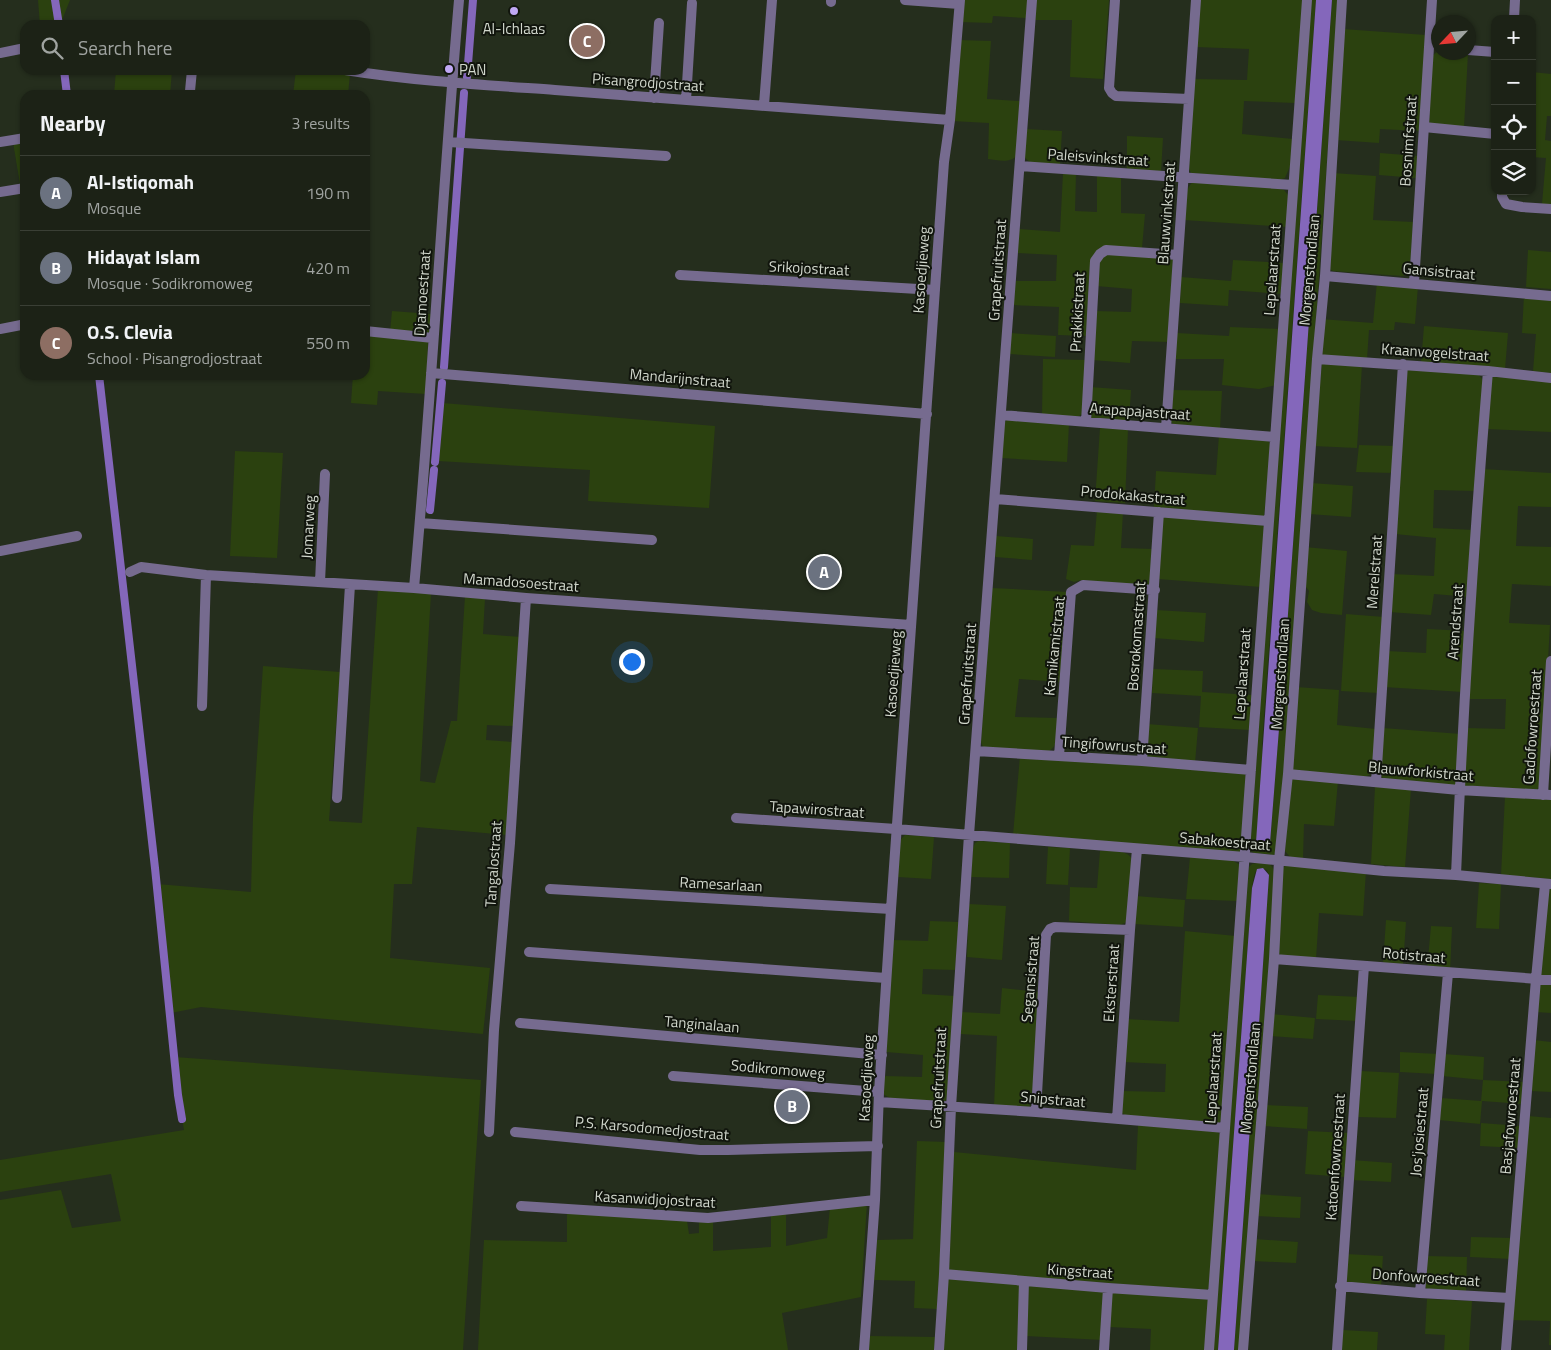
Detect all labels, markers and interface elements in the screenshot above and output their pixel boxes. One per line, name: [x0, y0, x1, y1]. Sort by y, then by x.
marker: Al-Ichlaas: [508, 5, 520, 17]
north arrow: [1431, 15, 1476, 60]
map controls: [1491, 15, 1536, 195]
button: +: [1491, 15, 1536, 60]
place label: Al-Ichlaas: [483, 17, 545, 40]
search box: [20, 20, 370, 75]
pin: C: [571, 22, 603, 60]
text: Search here: [78, 33, 172, 62]
icon: search: [38, 34, 66, 62]
place label: PAN: [459, 58, 487, 81]
button: −: [1491, 60, 1536, 105]
marker: PAN: [443, 63, 455, 75]
street label: Pisangrodjostraat: [591, 67, 706, 97]
street label: Bosnimfstraat: [1393, 94, 1423, 187]
button: locate: [1491, 105, 1536, 150]
text: Nearby: [40, 107, 105, 139]
text: 3 results: [291, 111, 350, 135]
street label: Paleisvinkstraat: [1047, 142, 1150, 172]
button: layers: [1491, 150, 1536, 195]
street label: Blauwvinkstraat: [1151, 160, 1181, 265]
text: Al-Istiqomah: [87, 167, 194, 196]
text: A: [51, 181, 61, 205]
text: 190 m: [306, 181, 350, 205]
text: Mosque: [87, 196, 141, 220]
street label: Morgenstondlaan: [1293, 213, 1325, 327]
street label: Grapefruitstraat: [982, 218, 1012, 322]
street label: Lepelaarstraat: [1257, 223, 1287, 316]
street label: Kasoedjieweg: [906, 225, 936, 314]
text: Hidayat Islam: [87, 242, 200, 271]
street label: Djamoestraat: [408, 248, 437, 337]
street label: Srikojostraat: [768, 254, 850, 282]
text: B: [51, 256, 61, 280]
text: 420 m: [306, 256, 350, 280]
street label: Gansistraat: [1402, 256, 1477, 286]
text: Mosque · Sodikromoweg: [87, 271, 253, 295]
street label: Prakikistraat: [1063, 271, 1091, 353]
text: O.S. Clevia: [87, 317, 173, 346]
text: C: [52, 331, 60, 355]
text: 550 m: [306, 331, 350, 355]
street label: Kraanvogelstraat: [1380, 337, 1490, 367]
text: School · Pisangrodjostraat: [87, 346, 262, 370]
street label: Mandarijnstraat: [629, 362, 732, 394]
street label: Arapapajastraat: [1089, 396, 1192, 426]
street label: Prodokakastraat: [1080, 479, 1187, 511]
street label: Jomarweg: [295, 494, 321, 560]
street label: Merelstraat: [1360, 534, 1388, 610]
pin: A: [808, 553, 840, 591]
street label: Mamadosoestraat: [462, 566, 580, 598]
street label: Bosrokomastraat: [1121, 580, 1151, 692]
street label: Arendstraat: [1441, 583, 1469, 660]
street label: Kamikamistraat: [1037, 594, 1071, 697]
street label: Morgenstondlaan: [1265, 618, 1295, 730]
street label: Grapefruitstraat: [952, 622, 982, 726]
street label: Lepelaarstraat: [1227, 627, 1257, 720]
street label: Kasoedjieweg: [878, 629, 908, 718]
your location: [619, 649, 645, 675]
street label: Gadofowroestraat: [1517, 668, 1548, 785]
street label: Tingifowrustraat: [1061, 730, 1168, 760]
street label: Blauwforkistraat: [1367, 755, 1475, 787]
street label: Tapawirostraat: [769, 794, 866, 824]
street label: Tangalostraat: [479, 819, 508, 908]
street label: Sabakoestraat: [1179, 826, 1272, 856]
street label: Ramesarlaan: [679, 870, 763, 898]
street label: Segansistraat: [1015, 934, 1045, 1023]
street label: Rotistraat: [1381, 941, 1447, 969]
street label: Eksterstraat: [1097, 942, 1125, 1023]
street label: Tanginalaan: [664, 1009, 740, 1039]
street label: Morgenstondlaan: [1234, 1021, 1266, 1135]
street label: Grapefruitstraat: [924, 1026, 952, 1129]
street label: Lepelaarstraat: [1198, 1031, 1228, 1124]
street label: Kasoedjieweg: [852, 1034, 880, 1122]
street label: Sodikromoweg: [730, 1053, 826, 1085]
street label: Basjafowroestraat: [1493, 1056, 1527, 1175]
street label: Snipstraat: [1020, 1085, 1087, 1113]
street label: Jos'josiestraat: [1404, 1086, 1434, 1177]
pin: B: [776, 1087, 808, 1125]
street label: Katoenfowroestraat: [1319, 1092, 1351, 1221]
street label: P.S. Karsodomedjostraat: [574, 1110, 731, 1146]
street label: Kasanwidjojostraat: [594, 1184, 717, 1214]
street label: Kingstraat: [1047, 1257, 1114, 1285]
street label: Donfowroestraat: [1371, 1262, 1481, 1292]

